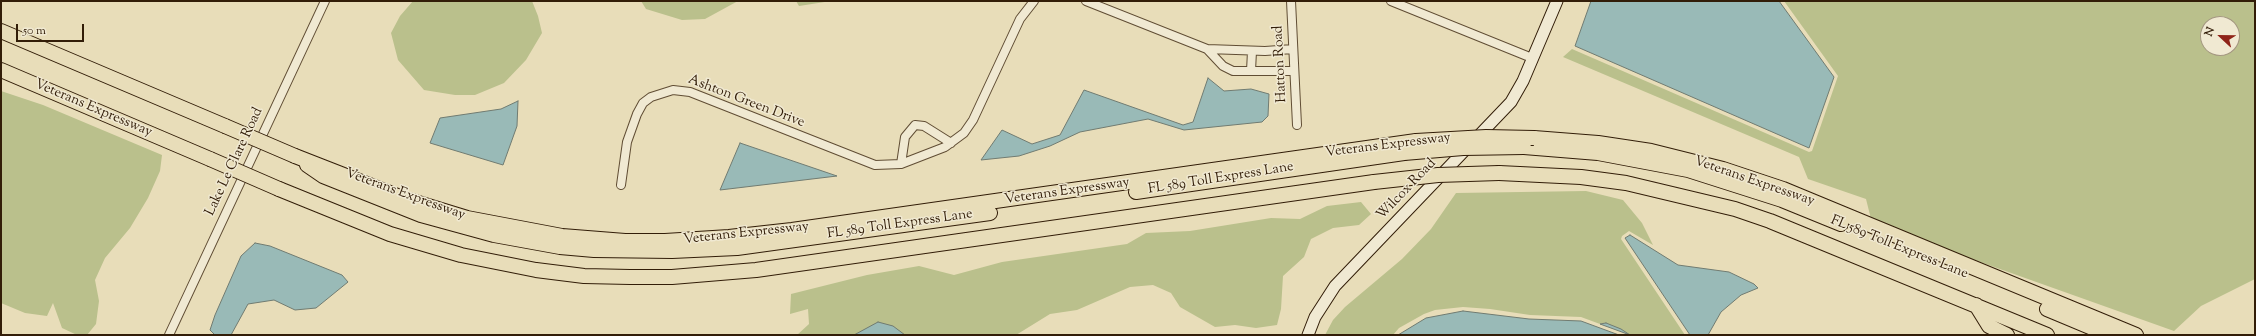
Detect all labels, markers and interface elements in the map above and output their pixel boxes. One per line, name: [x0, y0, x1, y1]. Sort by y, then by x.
scale bar: [18, 16, 86, 42]
north arrow: [2200, 16, 2240, 56]
text: 50 m: [23, 22, 46, 40]
street label: Hatton Road: [1271, 25, 1291, 103]
text: N: [2201, 25, 2219, 39]
street label: Ashton Green Drive: [685, 72, 807, 132]
street label: Veterans Expressway: [32, 77, 154, 141]
street label: Lake Le Clare Road: [203, 105, 267, 219]
street label: Veterans Expressway: [1324, 130, 1452, 162]
street label: Veterans Expressway: [1692, 153, 1816, 211]
street label: Wilcox Road: [1374, 156, 1440, 224]
street label: FL 589 Toll Express Lane: [1147, 159, 1295, 199]
street label: Veterans Expressway: [343, 165, 467, 225]
street label: Veterans Expressway: [1003, 175, 1131, 209]
street label: FL 589 Toll Express Lane: [826, 206, 974, 244]
street label: FL 589 Toll Express Lane: [1828, 213, 1970, 283]
street label: Veterans Expressway: [682, 219, 810, 249]

